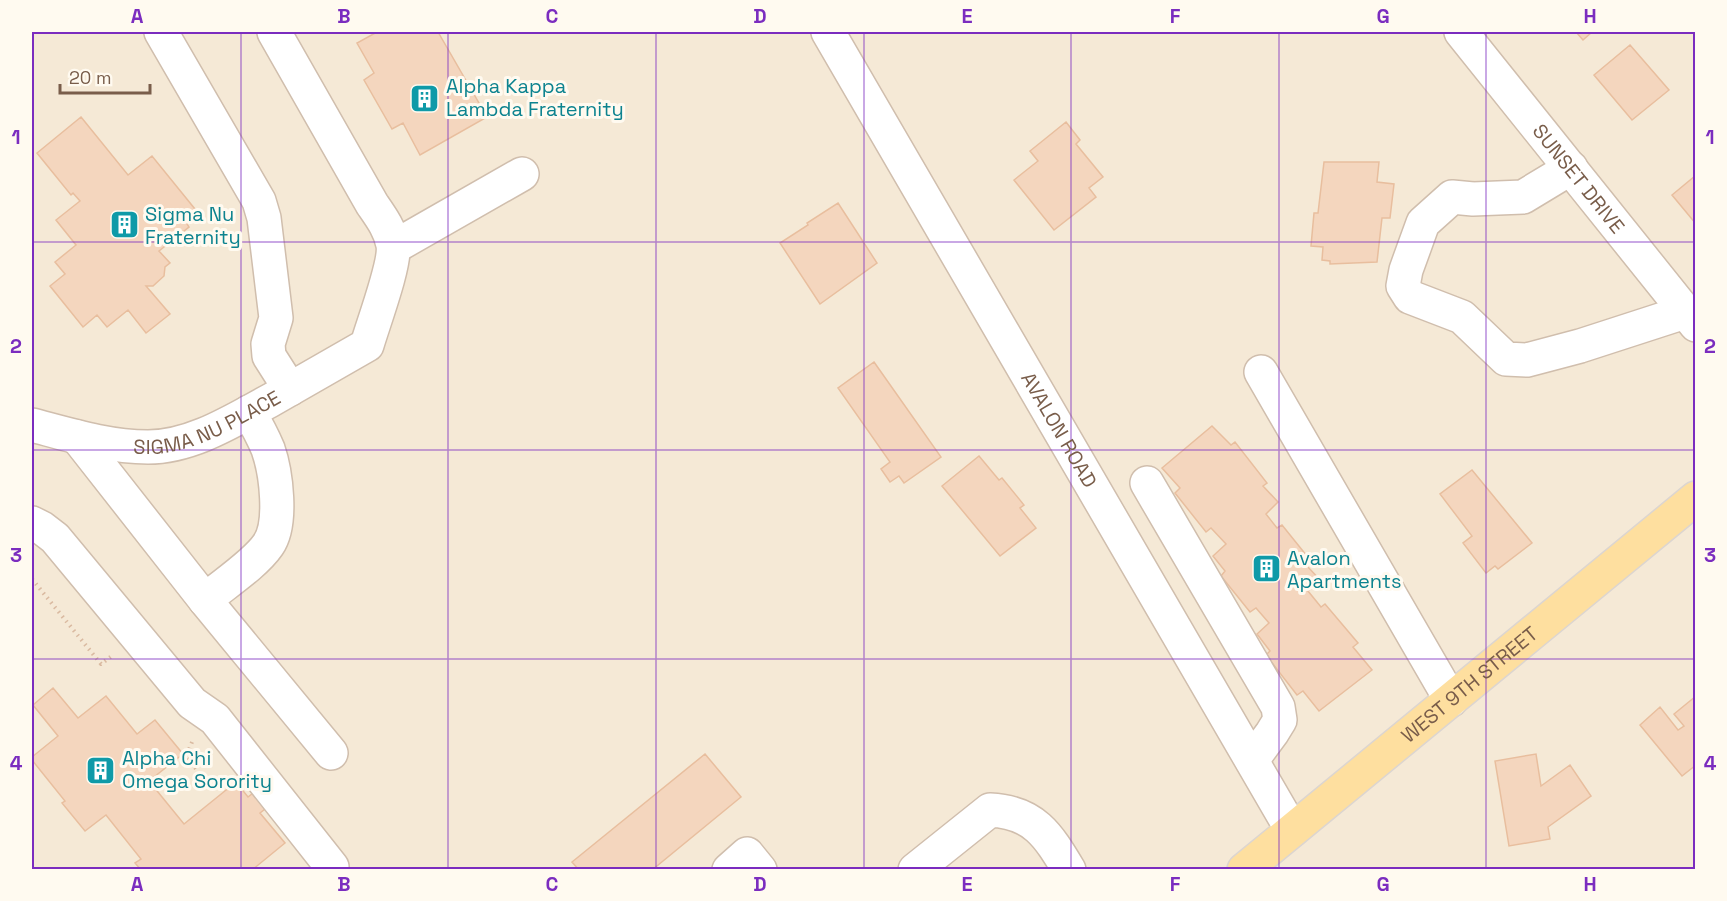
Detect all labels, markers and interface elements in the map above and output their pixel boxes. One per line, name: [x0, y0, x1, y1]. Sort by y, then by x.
text: A: [131, 3, 144, 29]
text: B: [337, 3, 351, 29]
text: C: [546, 3, 559, 29]
text: D: [753, 3, 767, 29]
text: E: [961, 3, 973, 29]
text: F: [1170, 3, 1181, 29]
text: G: [1376, 3, 1390, 29]
text: H: [1583, 3, 1597, 29]
scale bar: [60, 57, 150, 95]
text: 20 m: [69, 66, 112, 89]
place label: Alpha Kappa Lambda Fraternity: [446, 73, 624, 122]
building icon: Alpha Kappa Lambda Fraternity: [409, 82, 441, 114]
street label: SUNSET DRIVE: [1527, 119, 1630, 239]
text: 1: [11, 124, 21, 150]
text: 1: [1705, 124, 1715, 150]
place label: Sigma Nu Fraternity: [145, 201, 241, 250]
building icon: Sigma Nu Fraternity: [108, 209, 140, 241]
text: 2: [10, 333, 22, 359]
text: 2: [1704, 333, 1716, 359]
street label: AVALON ROAD: [1015, 367, 1103, 492]
street label: SIGMA NU PLACE: [133, 384, 285, 460]
text: 3: [10, 542, 22, 568]
text: 3: [1704, 542, 1716, 568]
place label: Avalon Apartments: [1287, 545, 1401, 594]
building icon: Avalon Apartments: [1250, 553, 1282, 585]
street label: WEST 9TH STREET: [1396, 620, 1543, 748]
place label: Alpha Chi Omega Sorority: [122, 745, 272, 794]
text: 4: [10, 750, 23, 776]
text: 4: [1704, 750, 1717, 776]
building icon: Alpha Chi Omega Sorority: [85, 754, 117, 786]
text: A: [131, 871, 144, 897]
text: B: [337, 871, 351, 897]
text: C: [546, 871, 559, 897]
text: D: [753, 871, 767, 897]
text: E: [961, 871, 973, 897]
text: F: [1170, 871, 1181, 897]
text: G: [1376, 871, 1390, 897]
text: H: [1583, 871, 1597, 897]

